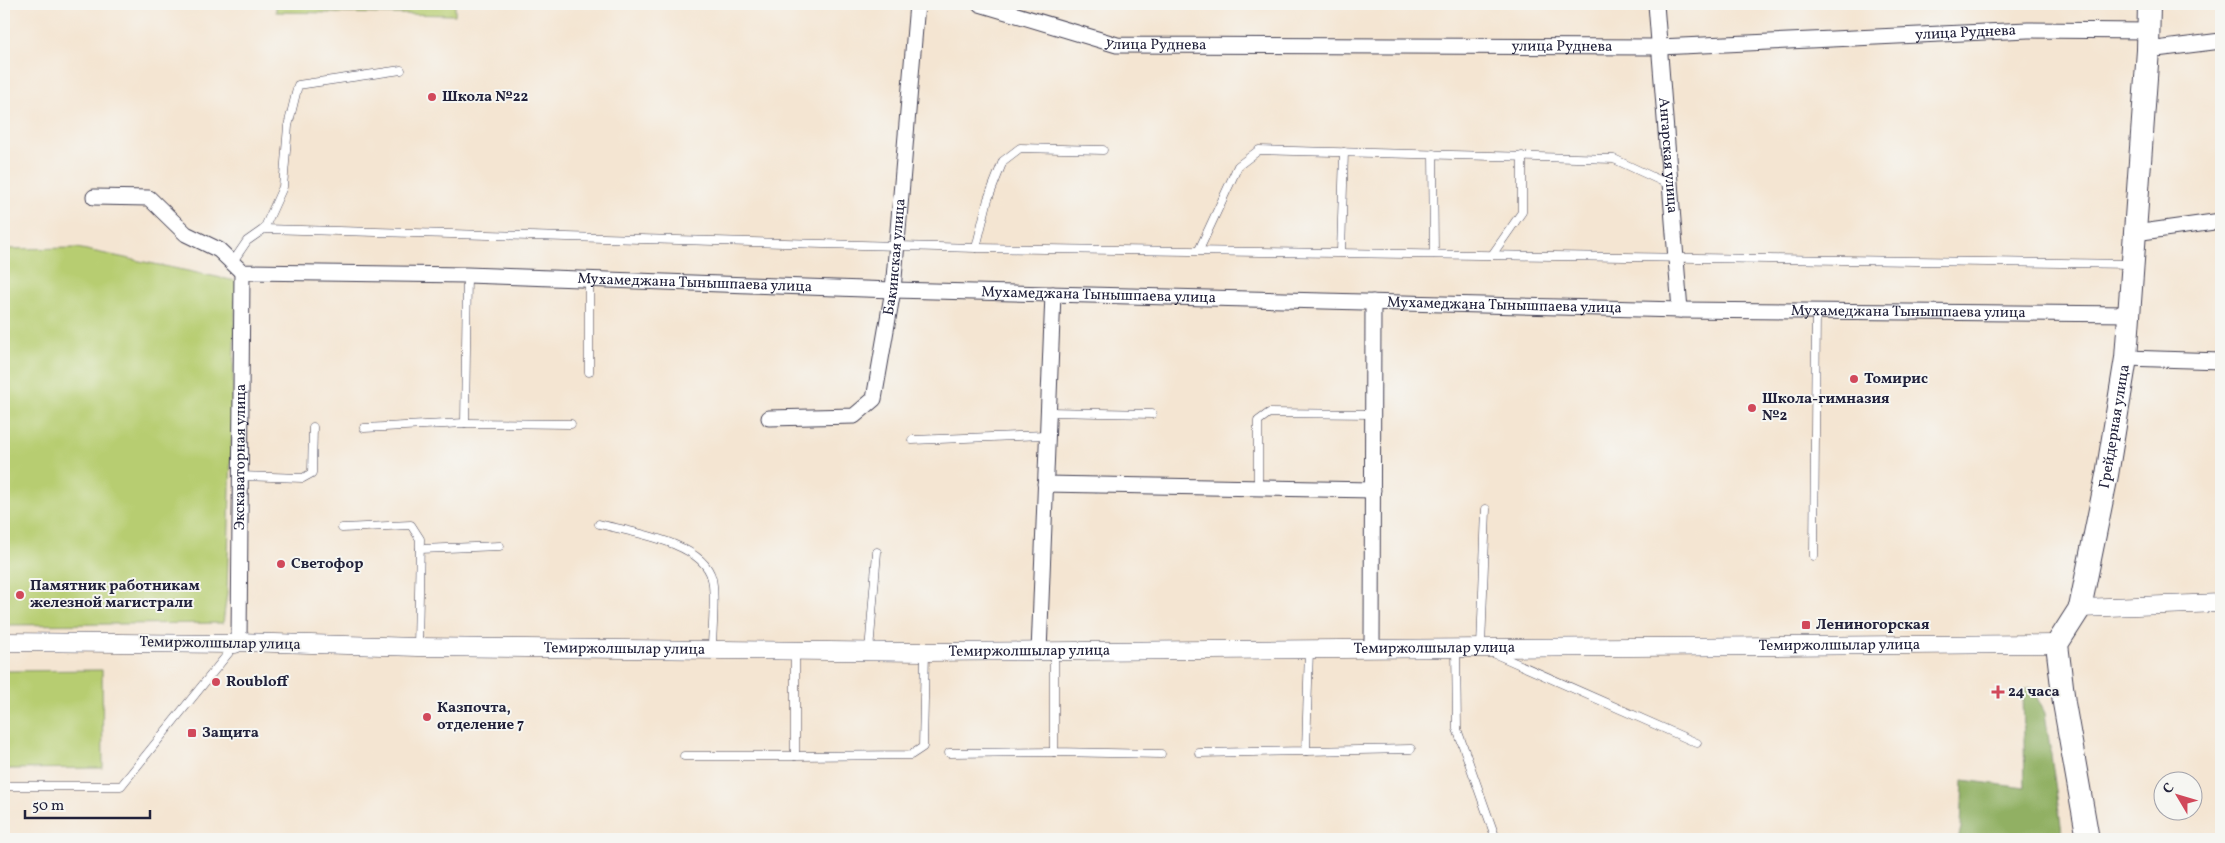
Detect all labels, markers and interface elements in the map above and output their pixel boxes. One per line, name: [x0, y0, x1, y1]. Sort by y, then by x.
street label: улица Руднева: [1915, 20, 2017, 46]
street label: улица Руднева: [1103, 32, 1207, 56]
street label: улица Руднева: [1511, 36, 1613, 57]
place label: Школа №22: [442, 87, 529, 108]
marker: Школа №22: [426, 91, 438, 103]
street label: Ангарская улица: [1653, 97, 1683, 214]
street label: Бакинская улица: [878, 198, 911, 317]
street label: Мухамеджана Тынышпаева улица: [577, 268, 812, 298]
street label: Мухамеджана Тынышпаева улица: [981, 282, 1216, 309]
street label: Мухамеджана Тынышпаева улица: [1387, 292, 1622, 319]
street label: Мухамеджана Тынышпаева улица: [1791, 300, 2026, 324]
street label: Грейдерная улица: [2094, 363, 2135, 491]
place label: Томирис: [1864, 369, 1928, 390]
marker: Томирис: [1848, 373, 1860, 385]
street label: Экскаваторная улица: [229, 384, 252, 530]
place label: Школа-гимназия №2: [1762, 389, 1890, 427]
marker: Школа-гимназия №2: [1746, 402, 1758, 414]
place label: Светофор: [291, 554, 363, 575]
marker: Светофор: [275, 558, 287, 570]
place label: Памятник работникам железной магистрали: [30, 576, 200, 614]
marker: Памятник работникам железной магистрали: [14, 589, 26, 601]
place label: Лениногорская: [1816, 615, 1930, 636]
marker: Лениногорская: [1800, 619, 1812, 631]
street label: Темиржолшылар улица: [139, 632, 301, 656]
street label: Темиржолшылар улица: [1758, 634, 1920, 657]
street label: Темиржолшылар улица: [1353, 637, 1515, 659]
street label: Темиржолшылар улица: [543, 638, 705, 660]
street label: Темиржолшылар улица: [948, 640, 1110, 662]
place label: Roubloff: [226, 672, 290, 693]
marker: Roubloff: [210, 676, 222, 688]
place label: 24 часа: [2008, 682, 2060, 703]
marker: 24 часа: [1992, 686, 2004, 698]
place label: Казпочта, отделение 7: [437, 698, 524, 736]
marker: Казпочта, отделение 7: [421, 711, 433, 723]
place label: Защита: [202, 723, 259, 744]
marker: Защита: [186, 727, 198, 739]
north arrow: [2152, 770, 2202, 820]
text: С: [2159, 780, 2179, 798]
scale bar: [25, 788, 150, 820]
text: 50 m: [32, 796, 64, 817]

